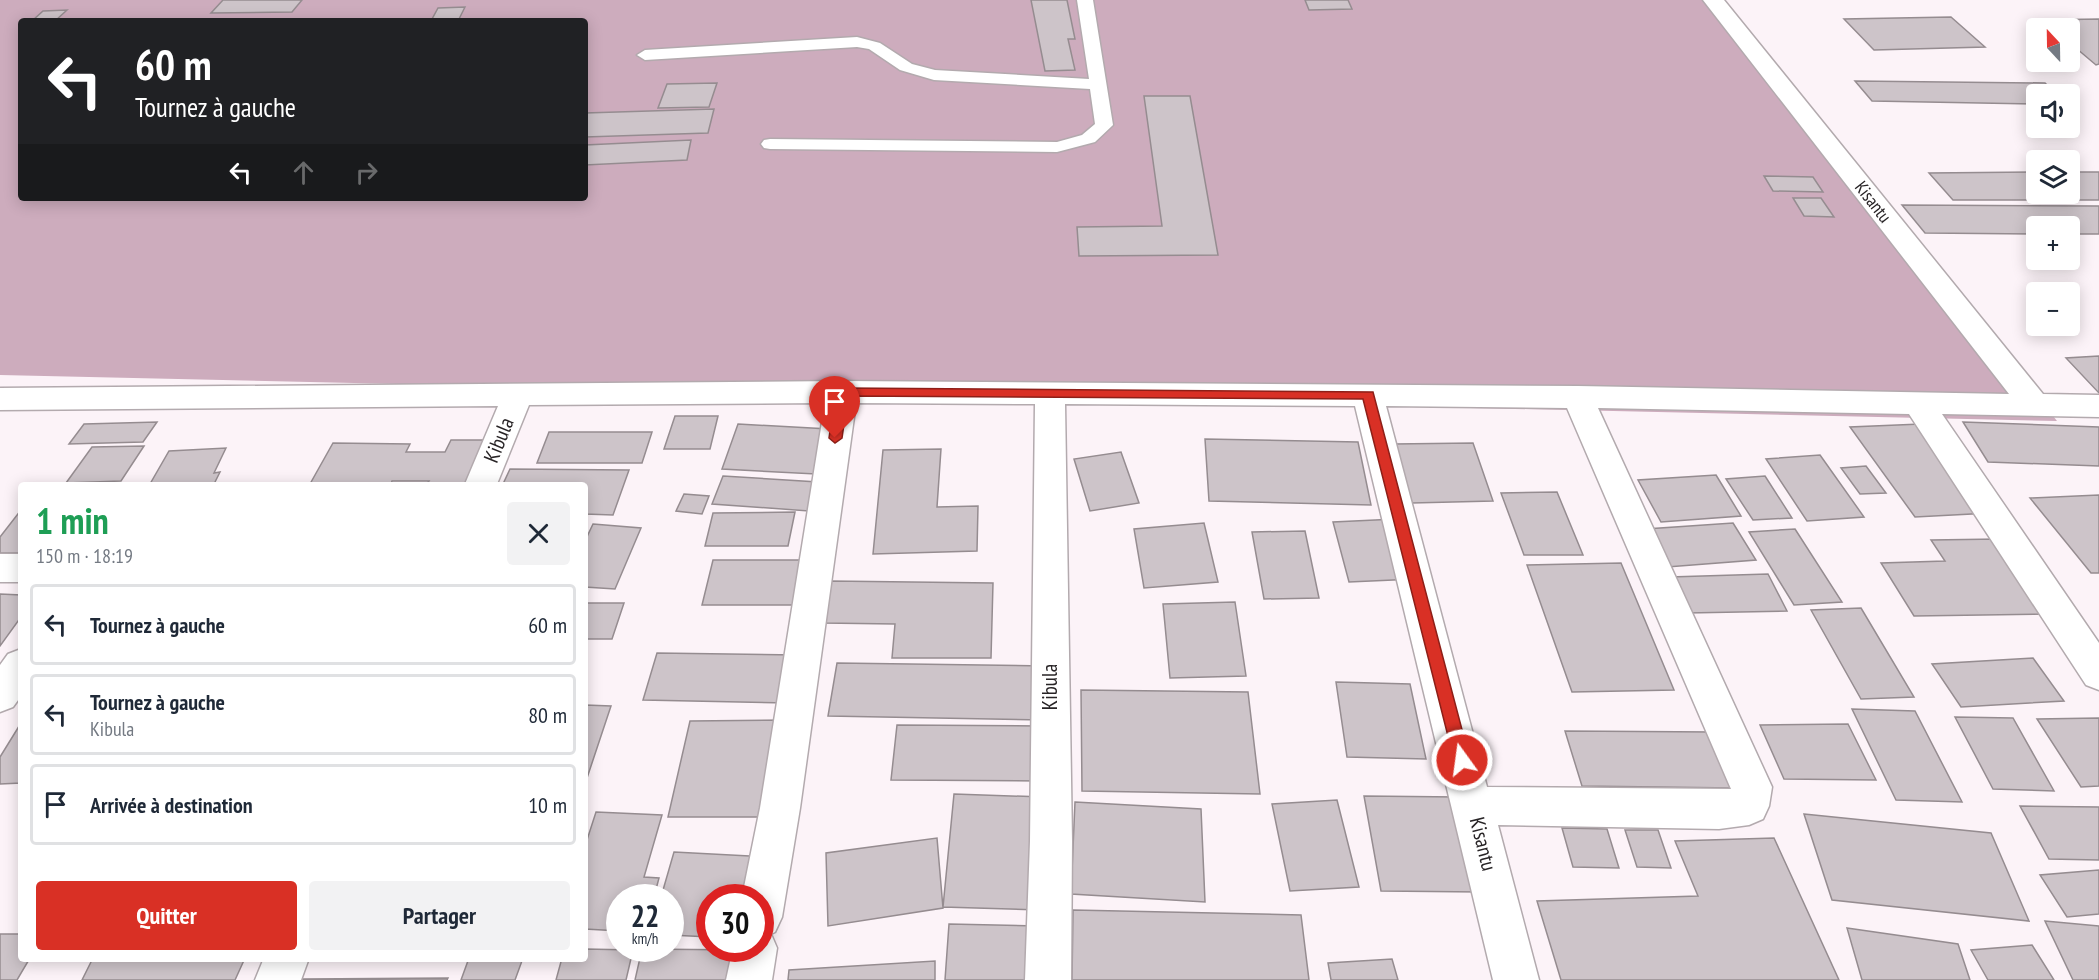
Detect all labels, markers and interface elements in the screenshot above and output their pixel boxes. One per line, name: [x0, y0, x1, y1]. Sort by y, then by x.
north arrow: [2026, 18, 2080, 72]
map controls: [2026, 18, 2080, 336]
text: 60 m: [135, 37, 212, 92]
icon: left: [36, 42, 114, 120]
button: sound: [2026, 84, 2080, 138]
text: Tournez à gauche: [135, 90, 296, 124]
button: layers: [2026, 150, 2080, 204]
icon: left: [224, 156, 257, 189]
icon: ahead: [287, 156, 320, 189]
icon: right: [350, 156, 383, 189]
street label: Kisantu: [1850, 176, 1897, 227]
button: +: [2026, 216, 2080, 270]
button: −: [2026, 282, 2080, 336]
pin: [809, 376, 860, 438]
icon: arrive: [818, 385, 851, 418]
street label: Kibula: [477, 413, 520, 466]
text: 1 min: [36, 497, 109, 544]
button: close: [507, 502, 570, 565]
text: 150 m · 18:19: [36, 543, 133, 569]
icon: left: [39, 608, 72, 641]
text: Tournez à gauche: [90, 611, 225, 639]
text: 60 m: [528, 611, 567, 639]
street label: Kibula: [1036, 664, 1063, 710]
text: Tournez à gauche: [90, 688, 225, 716]
icon: left: [39, 698, 72, 731]
text: 80 m: [528, 701, 567, 729]
text: Kibula: [90, 716, 134, 742]
position arrow: [1430, 728, 1494, 792]
icon: arrive: [39, 788, 72, 821]
text: Arrivée à destination: [90, 791, 253, 819]
text: 10 m: [528, 791, 567, 819]
street label: Kisantu: [1464, 814, 1503, 874]
button: Quitter: [36, 881, 297, 950]
button: Partager: [309, 881, 570, 950]
speed limit sign: 30: [696, 884, 774, 962]
text: 22: [631, 896, 659, 935]
text: km/h: [632, 929, 658, 948]

